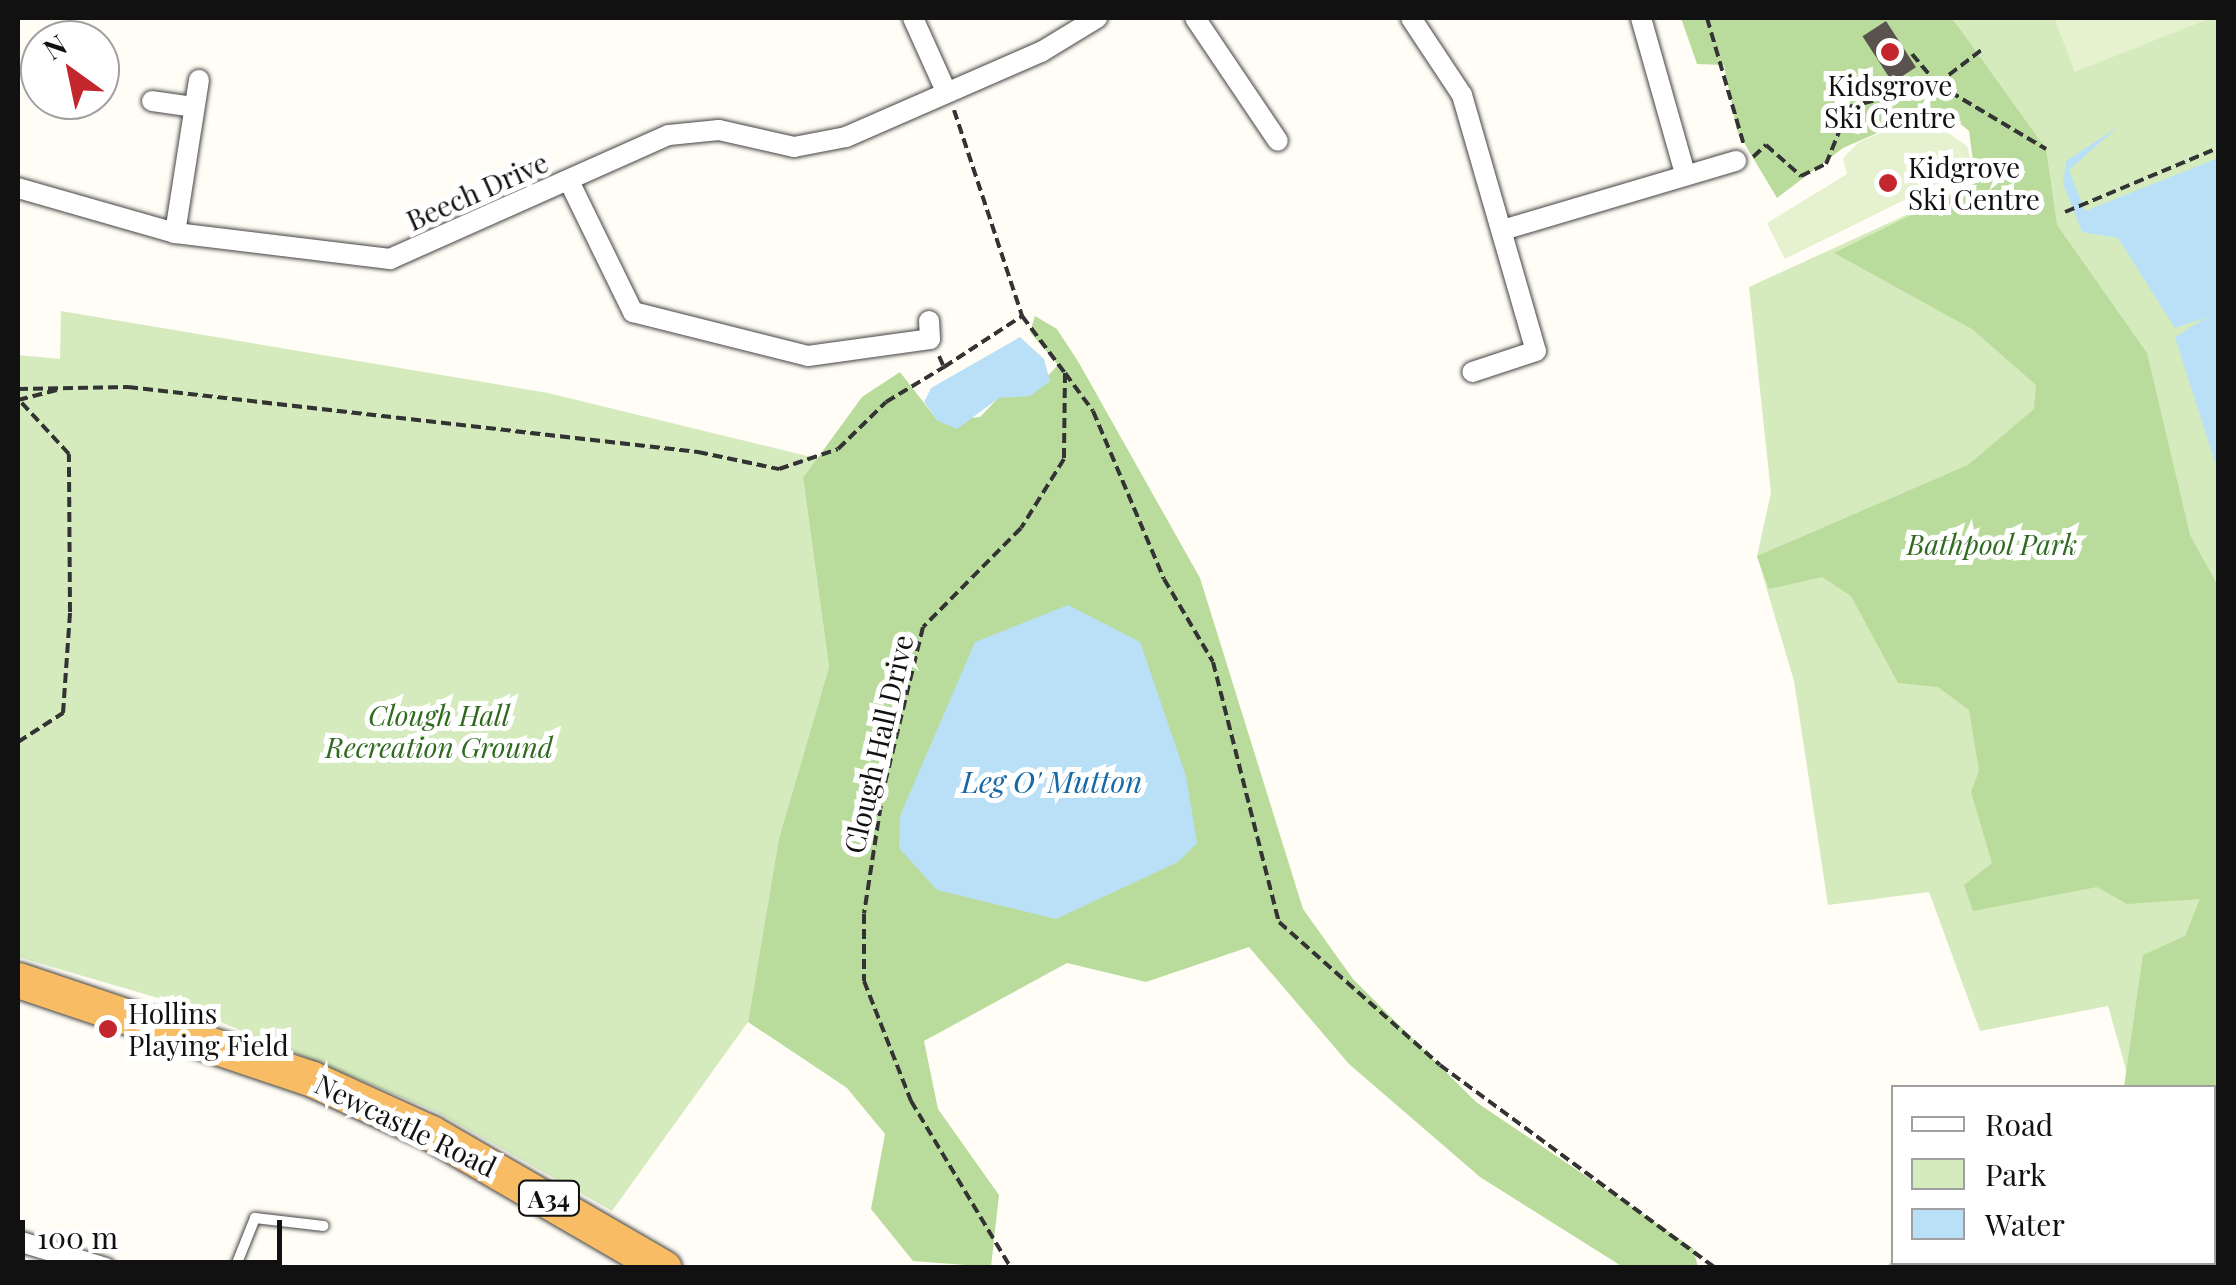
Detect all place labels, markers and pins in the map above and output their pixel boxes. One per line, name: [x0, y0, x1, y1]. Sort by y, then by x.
marker: Kidsgrove Ski Centre: [1879, 41, 1901, 63]
place label: Kidsgrove Ski Centre: [1824, 68, 1956, 134]
place label: Kidgrove Ski Centre: [1908, 150, 2040, 216]
marker: Kidgrove Ski Centre: [1877, 172, 1899, 194]
place label: Hollins Playing Field: [128, 996, 289, 1062]
marker: Hollins Playing Field: [97, 1018, 119, 1040]

